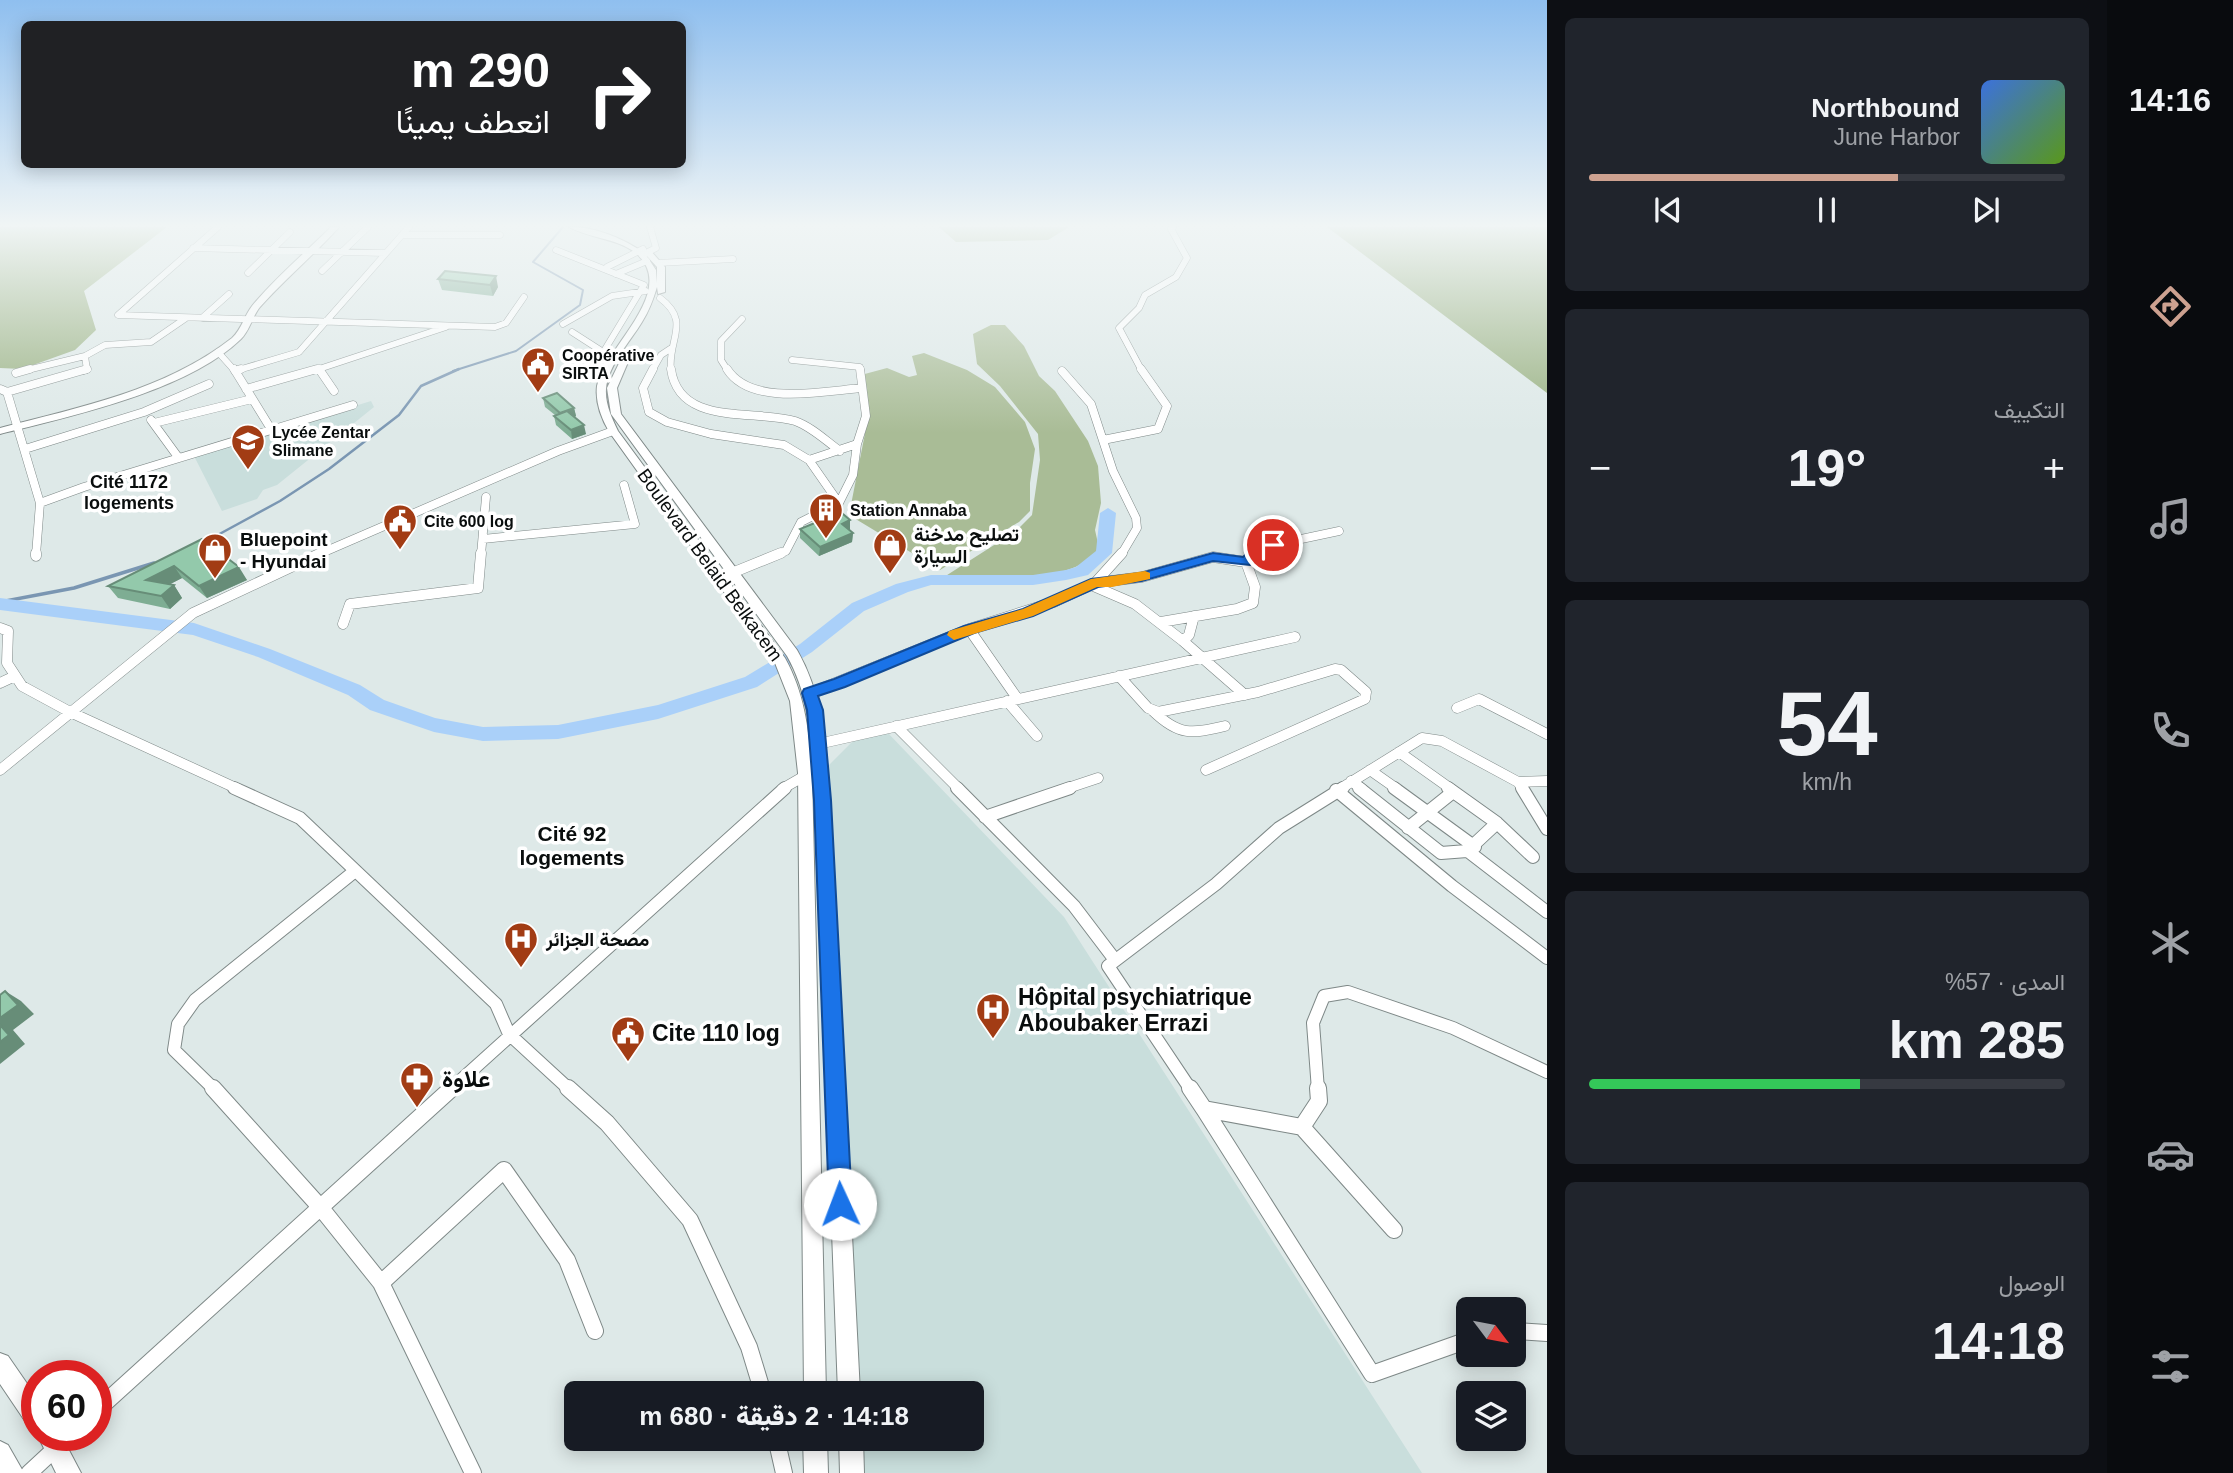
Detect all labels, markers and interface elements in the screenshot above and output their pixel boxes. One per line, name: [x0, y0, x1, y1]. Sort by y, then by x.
text: 290 m: [411, 43, 550, 97]
icon: right: [574, 49, 665, 140]
text: 14:16: [2129, 82, 2211, 118]
text: Northbound: [1811, 93, 1960, 123]
text: انعطف يمينًا: [396, 104, 550, 140]
text: June Harbor: [1833, 124, 1960, 150]
icon: previous: [1649, 191, 1687, 229]
icon: pause: [1808, 191, 1846, 229]
icon: next: [1967, 191, 2005, 229]
icon: directions: [2146, 282, 2195, 331]
public building icon: Coopérative SIRTA: [519, 345, 557, 394]
place label: Coopérative SIRTA: [562, 347, 655, 382]
text: التكييف: [1994, 397, 2065, 423]
school or university icon: Lycée Zentar Slimane: [229, 422, 267, 471]
place label: Lycée Zentar Slimane: [272, 424, 370, 459]
text: 19°: [1788, 439, 1866, 497]
text: −: [1589, 447, 1611, 489]
text: +: [2043, 447, 2065, 489]
street label: Boulevard Belaid Belkacem: [633, 465, 787, 665]
district label: Cité 1172 logements: [84, 472, 174, 513]
building icon: Station Annaba: [807, 491, 845, 540]
icon: music: [2146, 494, 2195, 543]
public building icon: Cite 600 log: [381, 502, 419, 551]
place label: Station Annaba: [850, 502, 967, 519]
place label: Cite 600 log: [424, 513, 514, 530]
pin: [1243, 515, 1303, 575]
place label: تصليح مدخنة السيارة: [914, 524, 1019, 569]
shop icon: تصليح مدخنة السيارة: [871, 526, 909, 575]
icon: arrive: [1254, 526, 1292, 564]
place label: Bluepoint - Hyundai: [240, 529, 328, 572]
shop icon: Bluepoint - Hyundai: [196, 531, 234, 580]
text: 54: [1776, 673, 1878, 774]
icon: phone: [2146, 706, 2195, 755]
text: km/h: [1802, 769, 1852, 795]
district label: Cité 92 logements: [519, 822, 625, 869]
icon: climate: [2146, 918, 2195, 967]
hospital icon: مصحة الجزائر: [502, 920, 540, 969]
place label: مصحة الجزائر: [545, 929, 649, 952]
text: المدى · 57%: [1945, 969, 2065, 995]
place label: Hôpital psychiatrique Aboubaker Errazi: [1018, 984, 1252, 1036]
hospital icon: Hôpital psychiatrique Aboubaker Errazi: [974, 991, 1012, 1040]
text: 285 km: [1889, 1011, 2065, 1069]
public building icon: Cite 110 log: [609, 1014, 647, 1063]
place label: Cite 110 log: [652, 1020, 780, 1046]
pharmacy icon: علاوة: [398, 1060, 436, 1109]
place label: علاوة: [442, 1066, 490, 1094]
icon: car: [2146, 1130, 2195, 1179]
position arrow: [803, 1167, 877, 1241]
text: الوصول: [1999, 1270, 2065, 1296]
north arrow: [1456, 1297, 1526, 1367]
map controls: [1456, 1297, 1526, 1451]
text: 14:18: [1932, 1312, 2065, 1370]
icon: filters: [2146, 1342, 2195, 1391]
speed limit sign: 60: [21, 1360, 112, 1451]
button: layers: [1456, 1381, 1526, 1451]
text: 14:18 · 2 دقيقة · 680 m: [639, 1401, 909, 1431]

